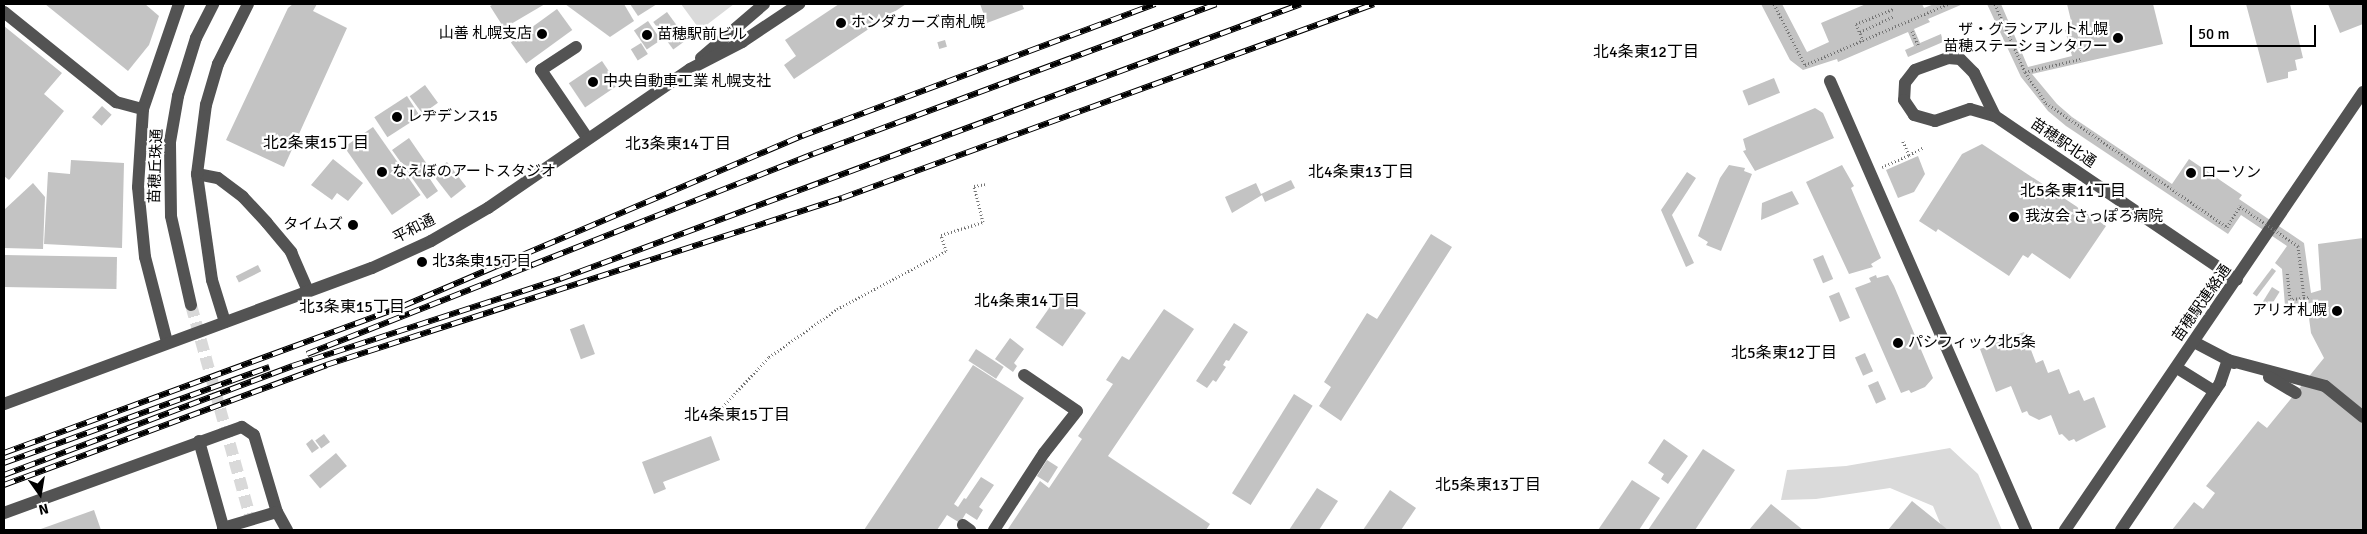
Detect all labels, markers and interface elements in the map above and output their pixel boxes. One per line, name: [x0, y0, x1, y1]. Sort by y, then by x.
place label: ホンダカーズ南札幌: [851, 14, 986, 32]
scale bar: [2192, 15, 2318, 47]
marker: ホンダカーズ南札幌: [835, 17, 847, 29]
place label: ザ・グランアルト札幌 苗穂ステーションタワー: [1943, 20, 2108, 55]
place label: 山善 札幌支店: [439, 25, 532, 43]
text: 50 m: [2198, 25, 2229, 43]
place label: 苗穂駅前ビル: [657, 26, 747, 44]
marker: 山善 札幌支店: [536, 28, 548, 40]
marker: 苗穂駅前ビル: [641, 29, 653, 41]
marker: ザ・グランアルト札幌 苗穂ステーションタワー: [2112, 32, 2124, 44]
district label: 北4条東12丁目: [1593, 42, 1699, 62]
place label: 中央自動車工業 札幌支社: [603, 73, 771, 91]
marker: 中央自動車工業 札幌支社: [587, 76, 599, 88]
place label: レヂデンス15: [407, 108, 498, 126]
marker: レヂデンス15: [391, 111, 403, 123]
street label: 苗穂駅北通: [2027, 115, 2099, 171]
street label: 苗穂丘珠通: [146, 128, 166, 204]
district label: 北2条東15丁目: [263, 133, 369, 153]
district label: 北3条東14丁目: [625, 134, 731, 154]
district label: 北4条東13丁目: [1308, 162, 1414, 182]
place label: なえぼのアートスタジオ: [392, 163, 556, 181]
place label: ローソン: [2201, 164, 2261, 182]
marker: なえぼのアートスタジオ: [376, 166, 388, 178]
marker: ローソン: [2185, 167, 2197, 179]
district label: 北5条東11丁目: [2020, 181, 2126, 201]
place label: 我汝会 さっぽろ病院: [2025, 208, 2163, 226]
marker: 我汝会 さっぽろ病院: [2007, 210, 2021, 224]
street label: 平和通: [390, 211, 438, 247]
place label: タイムズ: [283, 216, 343, 234]
marker: タイムズ: [347, 219, 359, 231]
place label: 北3条東15丁目: [432, 253, 531, 271]
marker: 北3条東15丁目: [416, 256, 428, 268]
street label: 苗穂駅連絡通: [2169, 261, 2235, 345]
district label: 北4条東14丁目: [974, 291, 1080, 311]
district label: 北3条東15丁目: [299, 297, 405, 317]
place label: アリオ札幌: [2252, 302, 2327, 320]
marker: アリオ札幌: [2331, 305, 2343, 317]
place label: パシフィック北5条: [1908, 334, 2036, 352]
marker: パシフィック北5条: [1892, 337, 1904, 349]
district label: 北5条東12丁目: [1731, 343, 1837, 363]
district label: 北4条東15丁目: [684, 405, 790, 425]
north arrow: [15, 469, 65, 519]
district label: 北5条東13丁目: [1435, 475, 1541, 495]
text: N: [37, 500, 50, 518]

